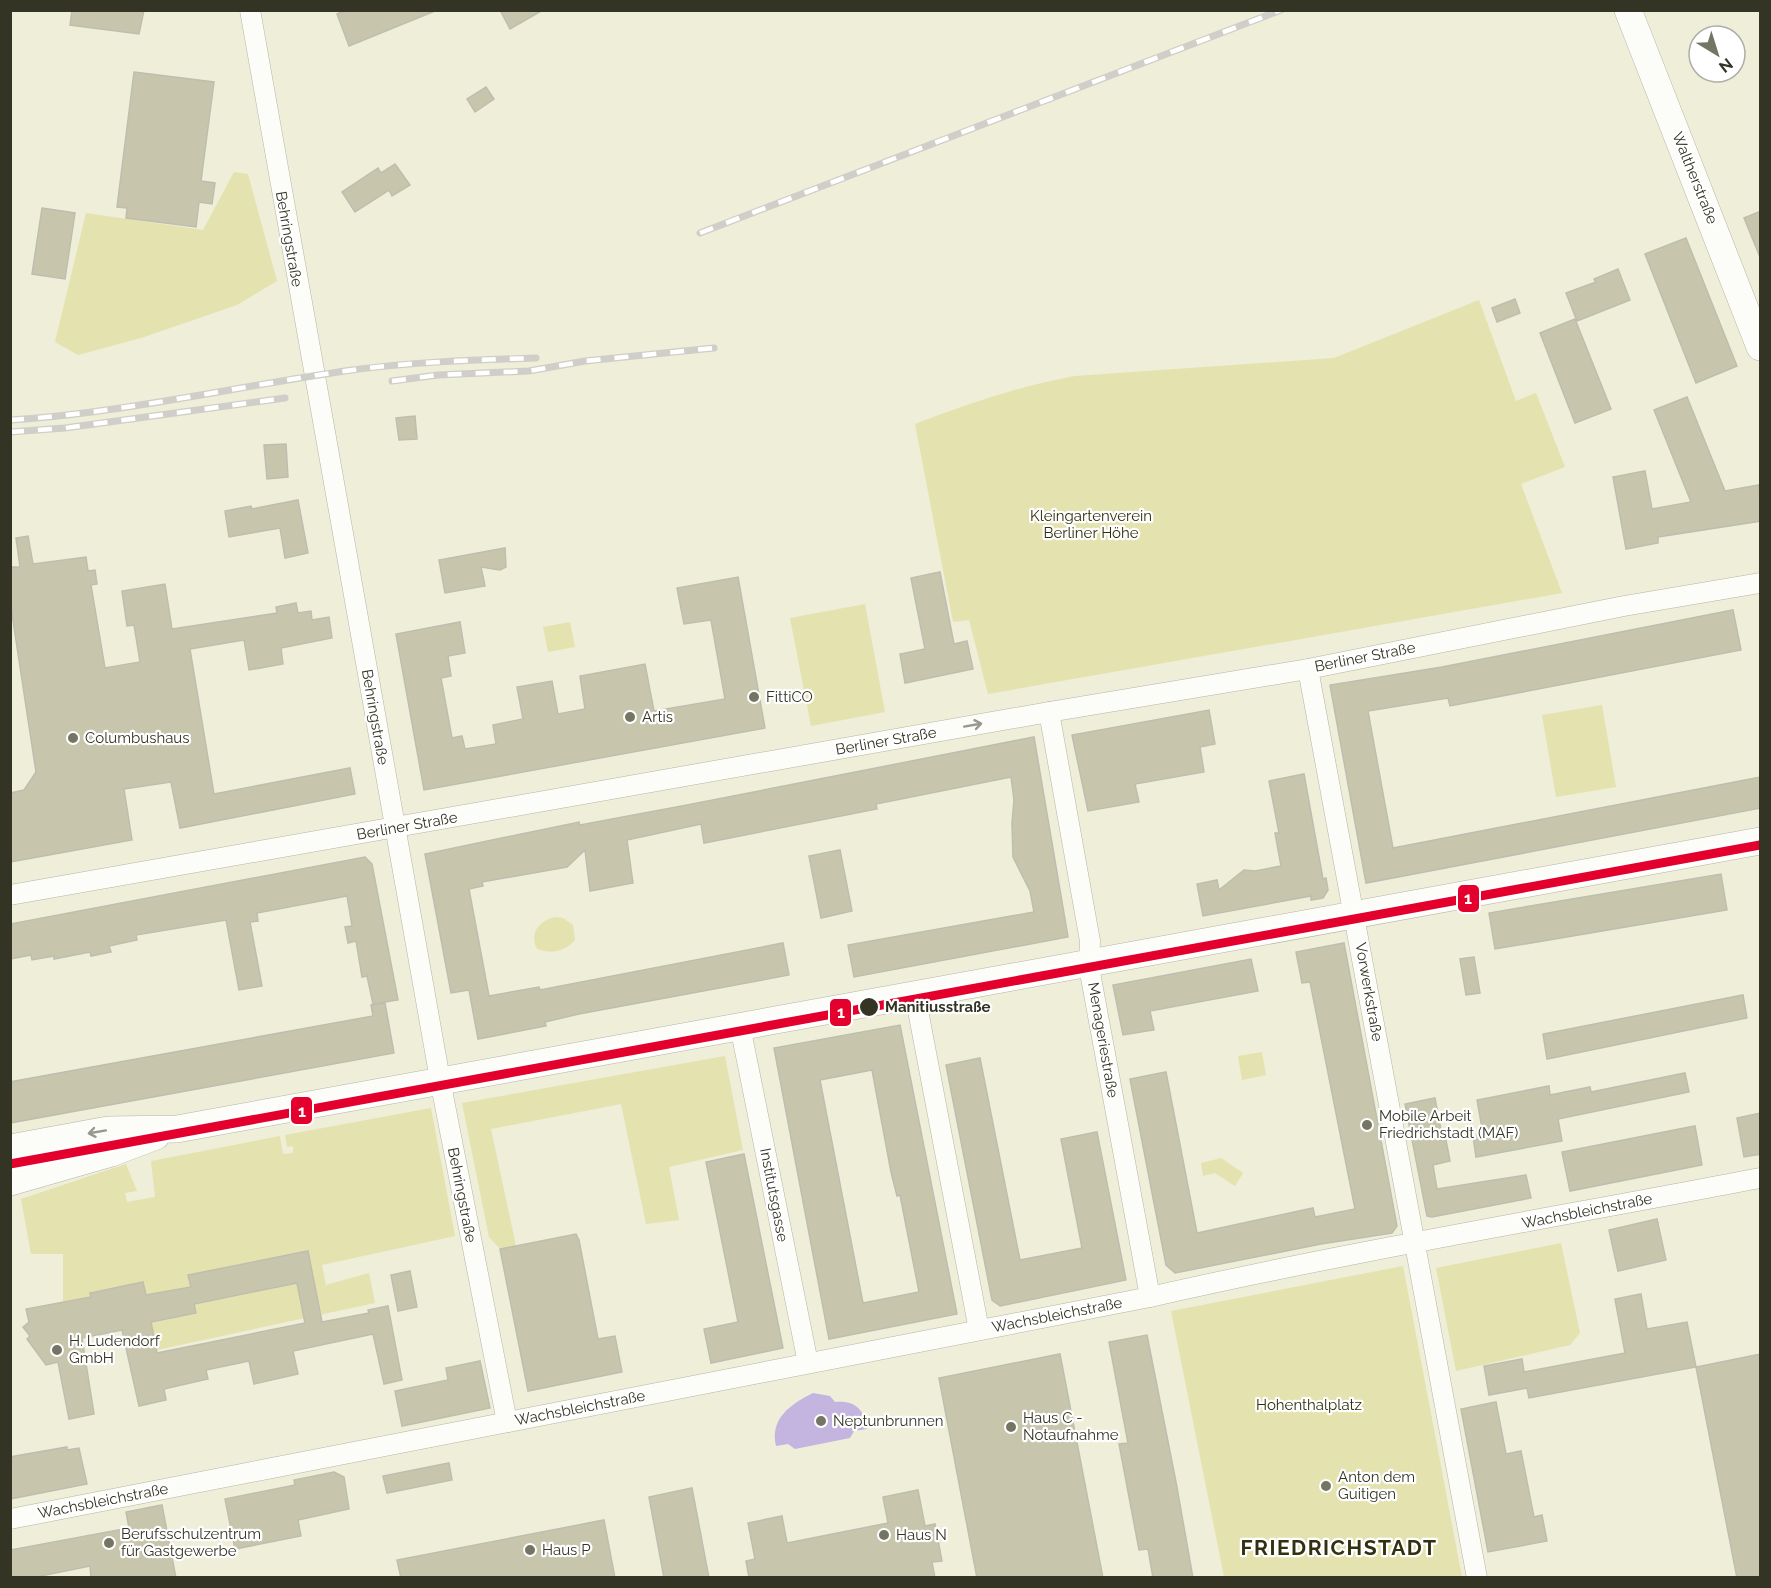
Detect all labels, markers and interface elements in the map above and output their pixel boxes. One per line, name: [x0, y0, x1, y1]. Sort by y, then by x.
north arrow: [1687, 24, 1747, 84]
text: N: [1715, 54, 1737, 77]
street label: Waltherstraße: [1668, 129, 1722, 227]
street label: Behringstraße: [272, 190, 306, 288]
park label: Kleingartenverein Berliner Höhe: [1030, 507, 1152, 542]
street label: Berliner Straße: [1313, 638, 1417, 676]
street label: Behringstraße: [358, 668, 392, 766]
place label: FittiCO: [766, 688, 813, 706]
marker: FittiCO: [747, 690, 761, 704]
place label: Artis: [642, 708, 673, 726]
marker: Artis: [623, 710, 637, 724]
one-way arrow: [962, 720, 982, 731]
street label: Berliner Straße: [834, 723, 938, 759]
place label: Columbushaus: [85, 729, 189, 747]
marker: Columbushaus: [66, 731, 80, 745]
street label: Berliner Straße: [355, 808, 459, 844]
line badge: 1: [1457, 884, 1480, 913]
text: 1: [1464, 889, 1472, 908]
street label: Vorwerkstraße: [1351, 941, 1387, 1043]
street label: Menageriestraße: [1084, 981, 1122, 1099]
marker: Manitiusstraße: [858, 996, 880, 1018]
line badge: 1: [829, 998, 852, 1027]
place label: Manitiusstraße: [885, 998, 991, 1016]
text: 1: [837, 1003, 845, 1022]
line badge: 1: [290, 1096, 313, 1125]
text: 1: [298, 1102, 306, 1121]
place label: Mobile Arbeit Friedrichstadt (MAF): [1379, 1107, 1518, 1142]
marker: Mobile Arbeit Friedrichstadt (MAF): [1360, 1118, 1374, 1132]
one-way arrow: [88, 1127, 108, 1138]
street label: Behringstraße: [444, 1146, 480, 1244]
street label: Institutsgasse: [756, 1147, 792, 1244]
street label: Wachsbleichstraße: [1520, 1189, 1654, 1232]
street label: Wachsbleichstraße: [990, 1293, 1124, 1336]
place label: H. Ludendorf GmbH: [69, 1332, 161, 1367]
marker: H. Ludendorf GmbH: [50, 1343, 64, 1357]
street label: Wachsbleichstraße: [513, 1386, 647, 1429]
park label: Hohenthalplatz: [1256, 1396, 1362, 1414]
place label: Haus C - Notaufnahme: [1023, 1409, 1119, 1444]
place label: Neptunbrunnen: [833, 1412, 944, 1430]
marker: Neptunbrunnen: [814, 1414, 828, 1428]
marker: Haus C - Notaufnahme: [1004, 1420, 1018, 1434]
place label: Anton dem Guitigen: [1338, 1468, 1415, 1503]
street label: Wachsbleichstraße: [36, 1479, 170, 1522]
marker: Anton dem Guitigen: [1319, 1479, 1333, 1493]
place label: Berufsschulzentrum für Gastgewerbe: [121, 1525, 261, 1560]
place label: Haus N: [896, 1526, 947, 1544]
marker: Haus N: [877, 1528, 891, 1542]
district label: FRIEDRICHSTADT: [1240, 1535, 1438, 1560]
marker: Berufsschulzentrum für Gastgewerbe: [102, 1536, 116, 1550]
place label: Haus P: [542, 1541, 590, 1559]
marker: Haus P: [523, 1543, 537, 1557]

